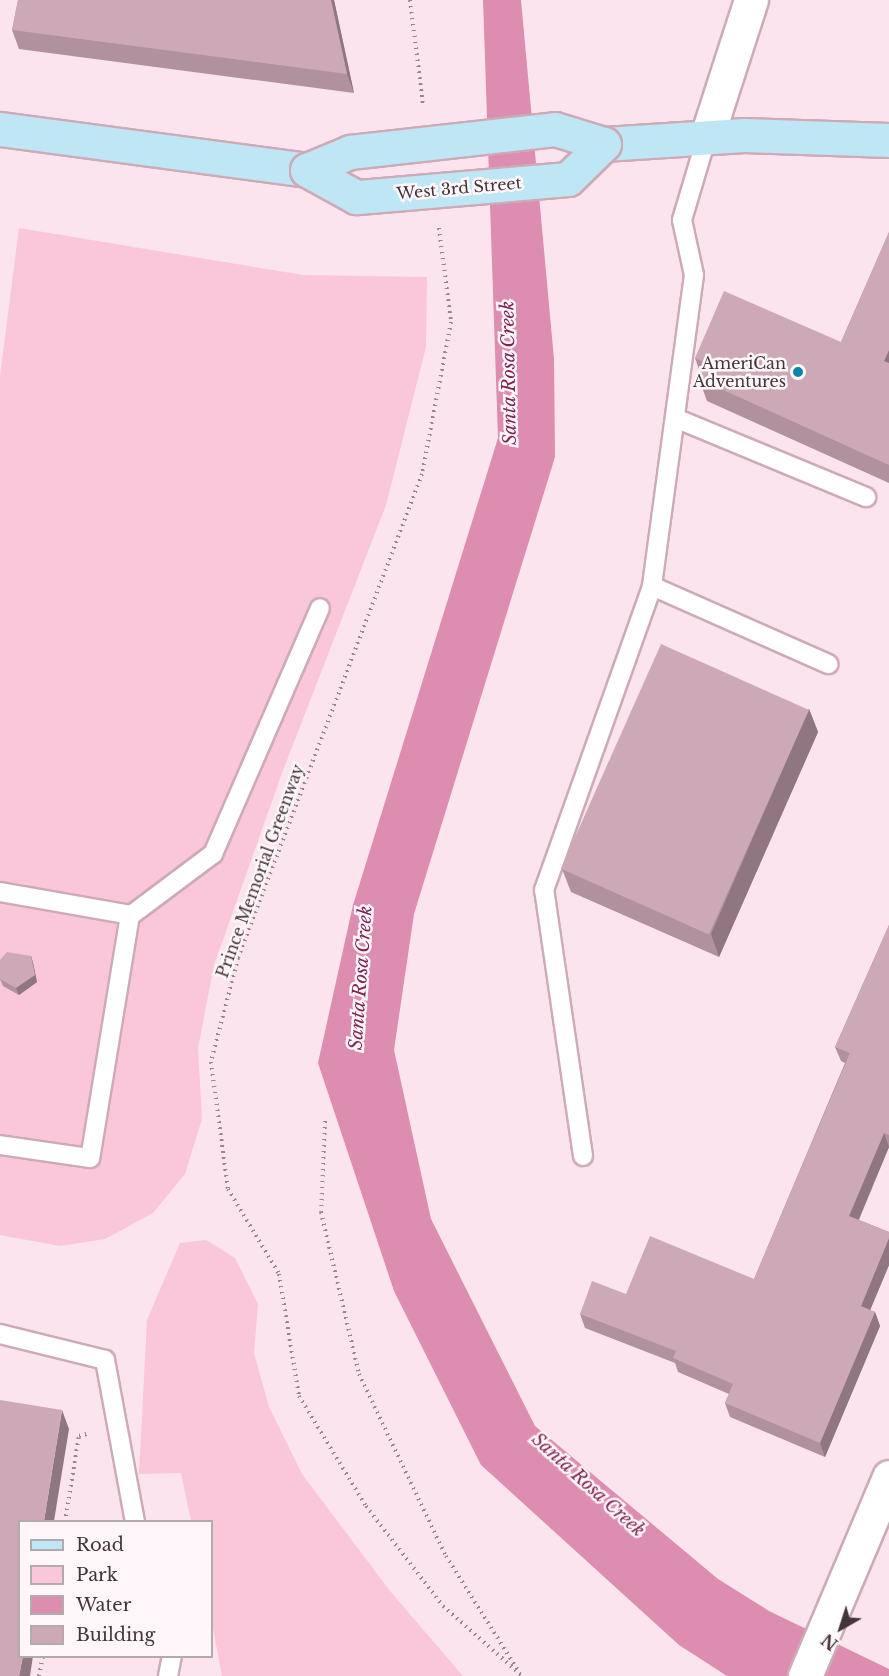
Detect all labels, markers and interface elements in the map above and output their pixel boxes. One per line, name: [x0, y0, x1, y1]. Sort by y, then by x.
street label: West 3rd Street: [396, 173, 522, 203]
water label: Santa Rosa Creek: [497, 300, 521, 446]
place label: AmeriCan Adventures: [693, 353, 786, 391]
marker: AmeriCan Adventures: [791, 365, 805, 379]
street label: Prince Memorial Greenway: [212, 762, 308, 980]
water label: Santa Rosa Creek: [345, 905, 377, 1051]
water label: Santa Rosa Creek: [527, 1428, 649, 1542]
legend: [18, 1520, 213, 1658]
text: Road: [76, 1534, 124, 1556]
text: Park: [76, 1564, 118, 1586]
text: Water: [76, 1594, 131, 1616]
north arrow: [811, 1598, 871, 1658]
text: Building: [76, 1624, 155, 1646]
text: N: [818, 1629, 842, 1654]

